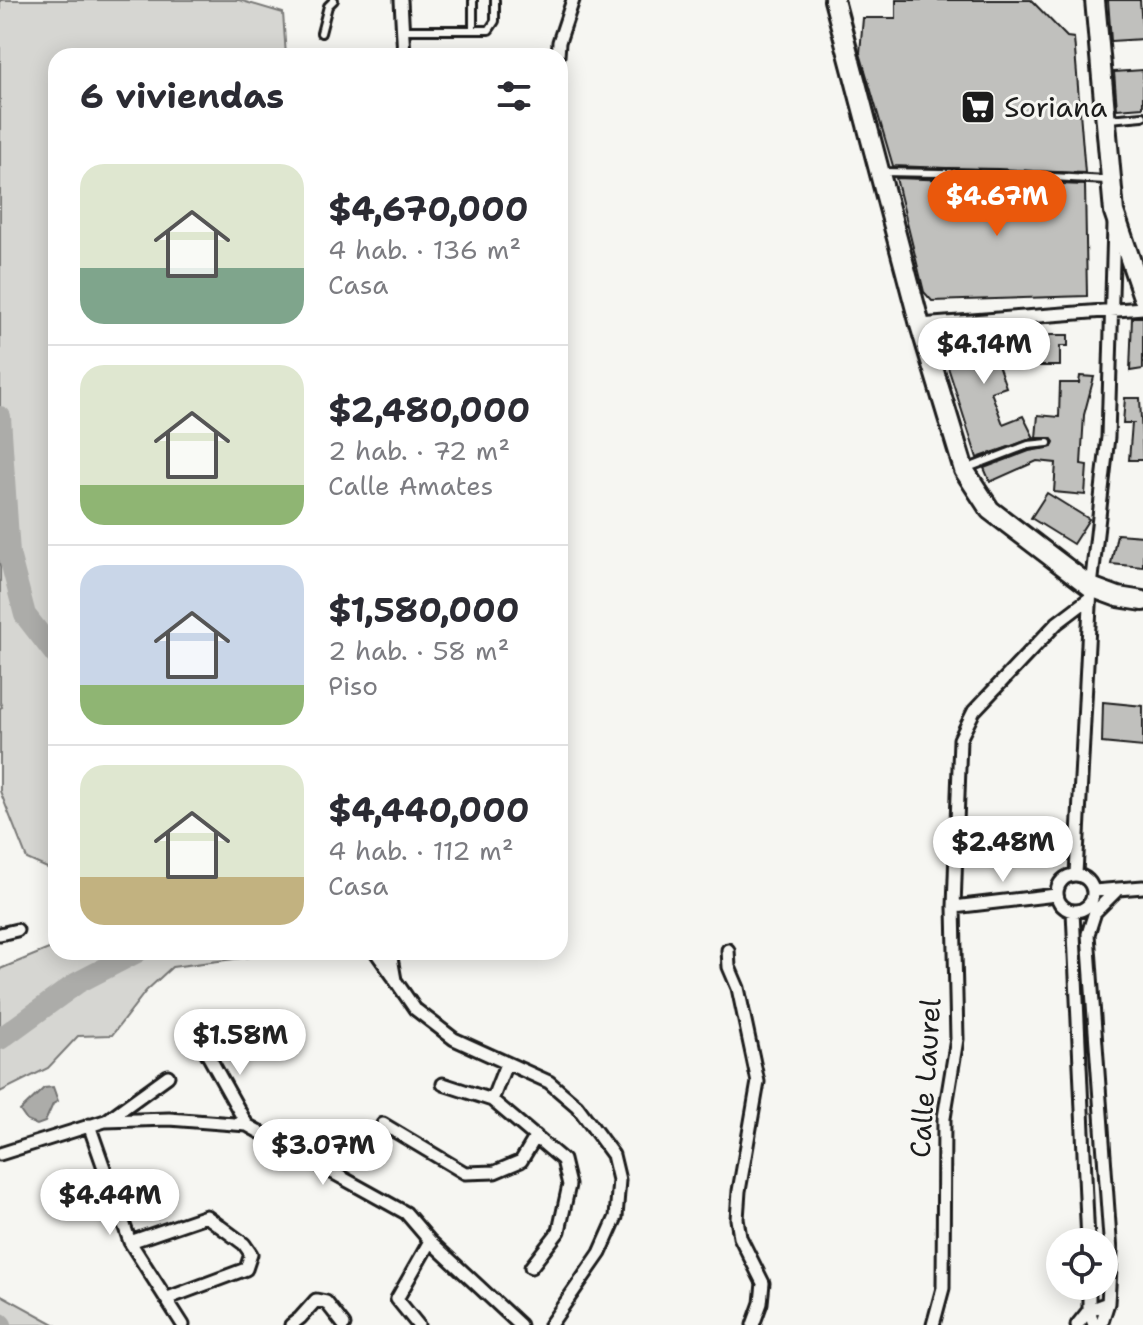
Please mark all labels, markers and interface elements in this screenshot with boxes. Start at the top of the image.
text: 6 viviendas [80,73,284,119]
icon: filters [492,74,536,118]
supermarket icon: Soriana [959,88,997,126]
place label: Soriana [1004,88,1107,126]
pin: $4.67M [932,170,1062,238]
text: $4.67M [946,178,1048,213]
text: $4,670,000 [328,186,529,232]
icon: home [144,196,240,292]
text: 4 hab. · 136 m² [328,232,521,267]
text: Casa [328,267,388,302]
pin: $4.14M [919,318,1049,386]
text: $4.14M [936,326,1032,361]
text: $2,480,000 [328,387,530,433]
icon: home [144,397,240,493]
text: 2 hab. · 72 m² [328,433,510,468]
text: Calle Amates [328,468,493,503]
text: $1,580,000 [328,587,520,633]
icon: home [144,597,240,693]
text: 2 hab. · 58 m² [328,633,509,668]
text: Piso [328,668,378,703]
text: $4,440,000 [328,787,530,833]
icon: home [144,797,240,893]
pin: $2.48M [938,816,1068,884]
text: $2.48M [951,824,1055,859]
text: 4 hab. · 112 m² [328,833,514,868]
text: Casa [328,868,388,903]
street label: Calle Laurel [900,996,950,1159]
pin: $1.58M [175,1009,305,1077]
text: $1.58M [192,1017,288,1052]
pin: $3.07M [258,1119,388,1187]
text: $3.07M [271,1127,375,1162]
pin: $4.44M [45,1169,175,1237]
text: $4.44M [58,1177,162,1212]
map controls [1046,1228,1118,1300]
button: locate [1046,1228,1118,1300]

